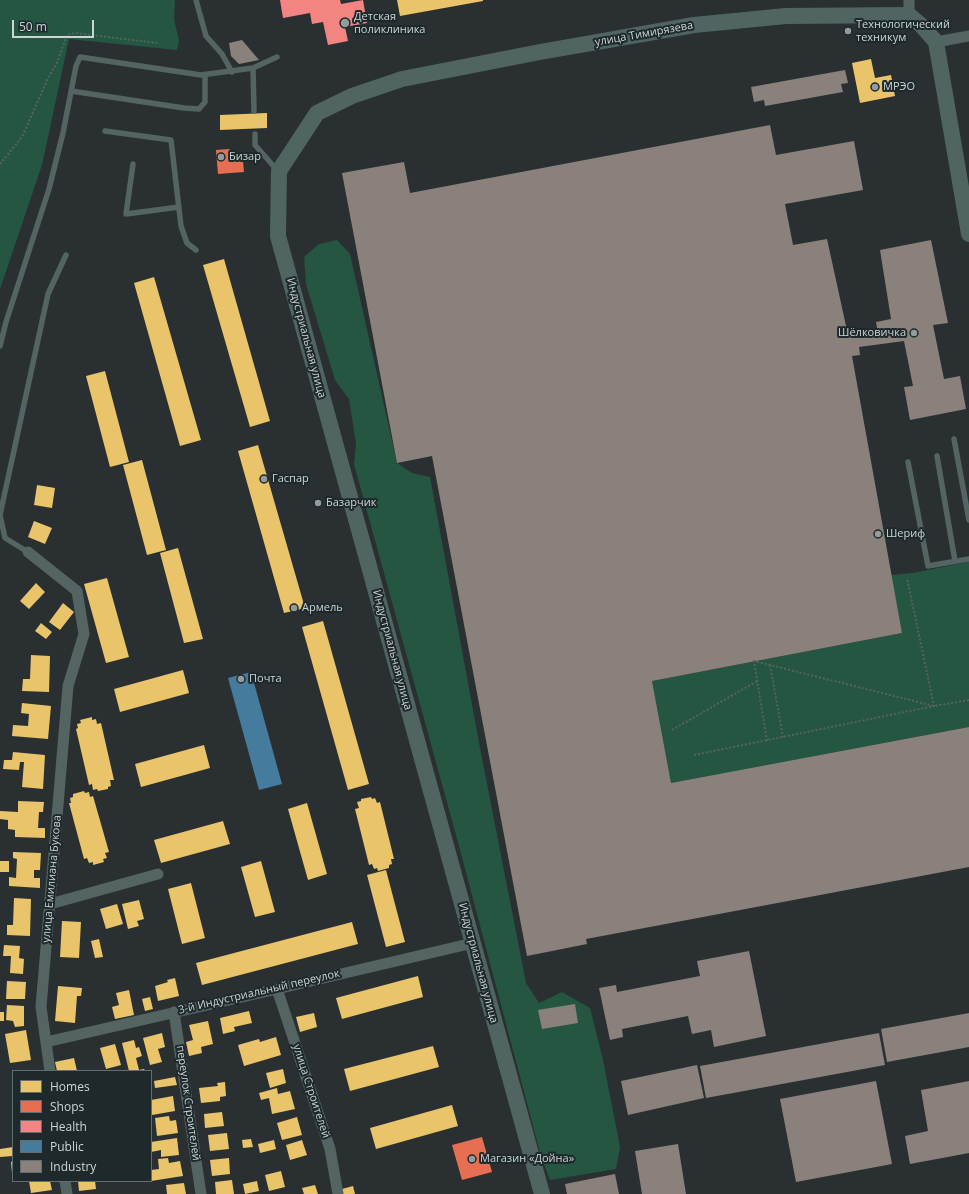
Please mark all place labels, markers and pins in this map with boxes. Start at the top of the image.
place label: Детская поликлиника [354,10,425,36]
marker: Детская поликлиника [339,17,351,29]
place label: Технологический техникум [856,18,950,44]
marker: Технологический техникум [843,26,853,36]
place label: МРЭО [883,80,915,94]
marker: МРЭО [870,82,880,92]
place label: Бизар [229,150,261,164]
marker: Бизар [216,152,226,162]
place label: Шёлковичка [838,326,906,340]
marker: Шёлковичка [909,328,919,338]
place label: Гаспар [272,472,309,486]
marker: Гаспар [259,474,269,484]
place label: Базарчик [326,496,376,510]
marker: Базарчик [313,498,323,508]
place label: Шериф [886,527,925,541]
marker: Шериф [873,529,883,539]
place label: Армель [302,601,343,615]
marker: Армель [289,603,299,613]
place label: Почта [249,672,282,686]
marker: Почта [236,674,246,684]
place label: Магазин «Дойна» [480,1152,574,1166]
marker: Магазин «Дойна» [467,1154,477,1164]

